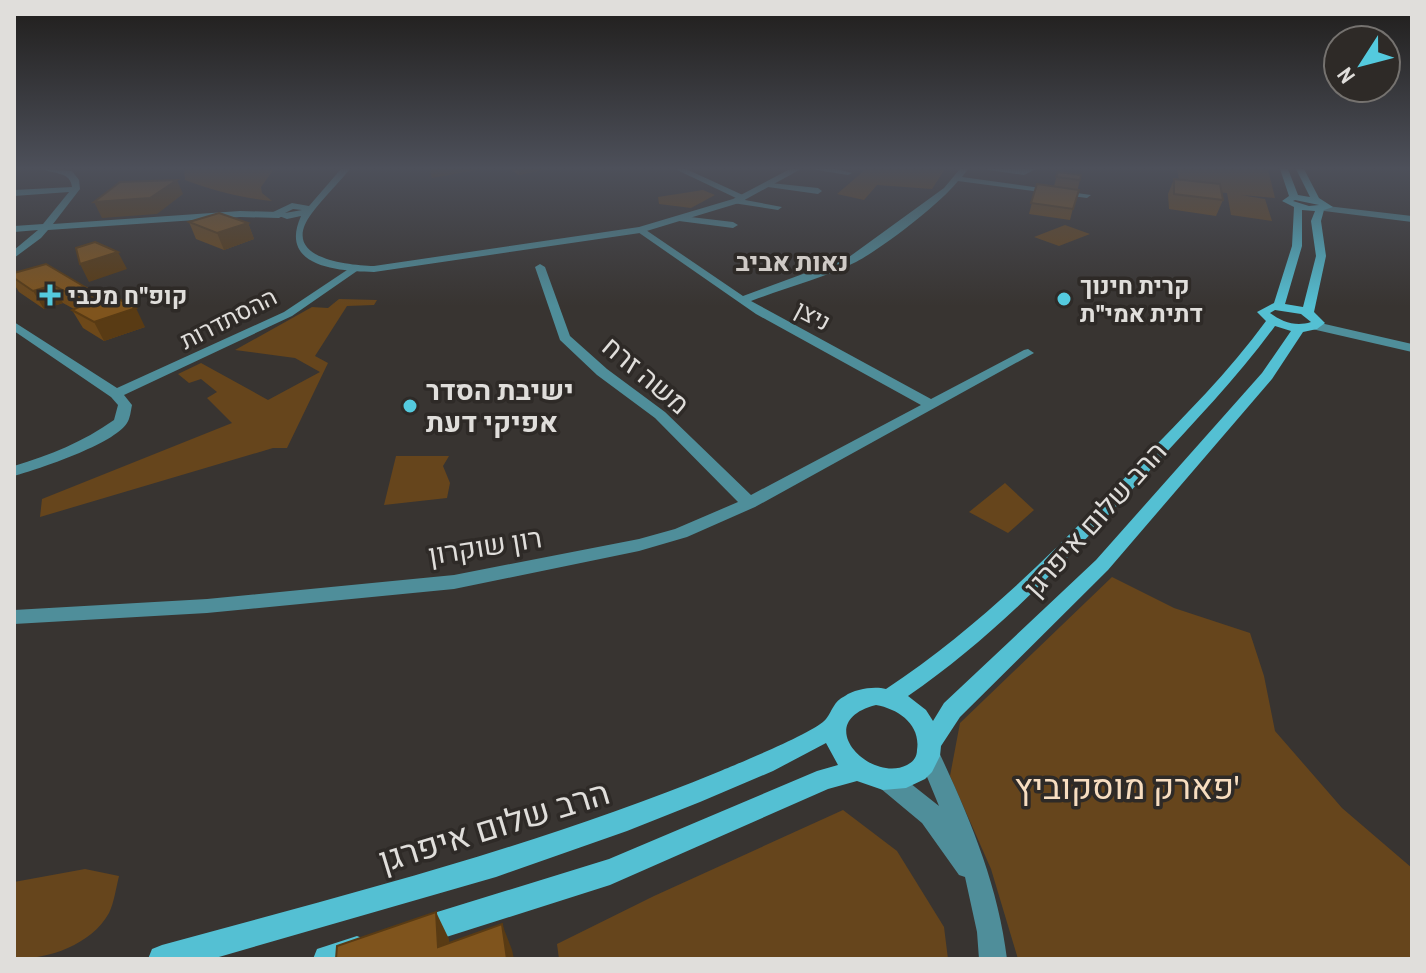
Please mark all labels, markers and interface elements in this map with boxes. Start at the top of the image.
north arrow [1322,24,1402,104]
text: N [1330,62,1362,90]
district label: נאות אביב [735,244,849,279]
place label: קרית חינוך דתית אמי"ת [1080,269,1203,329]
place label: קופ"ח מכבי [68,279,187,311]
street label: ההסתדרות [174,280,282,356]
marker: קופ"ח מכבי [39,284,61,306]
marker: קרית חינוך דתית אמי"ת [1055,290,1073,308]
street label: ניצן [790,292,836,338]
street label: משה זרח [594,327,698,423]
place label: ישיבת הסדר אפיקי דעת [426,371,574,441]
marker: ישיבת הסדר אפיקי דעת [401,397,419,415]
street label: הרב שלום איפרגן [1015,433,1175,605]
street label: רון שוקרון [426,518,544,574]
park label: פארק מוסקוביץ' [1015,764,1239,810]
street label: הרב שלום איפרגן [373,769,615,883]

